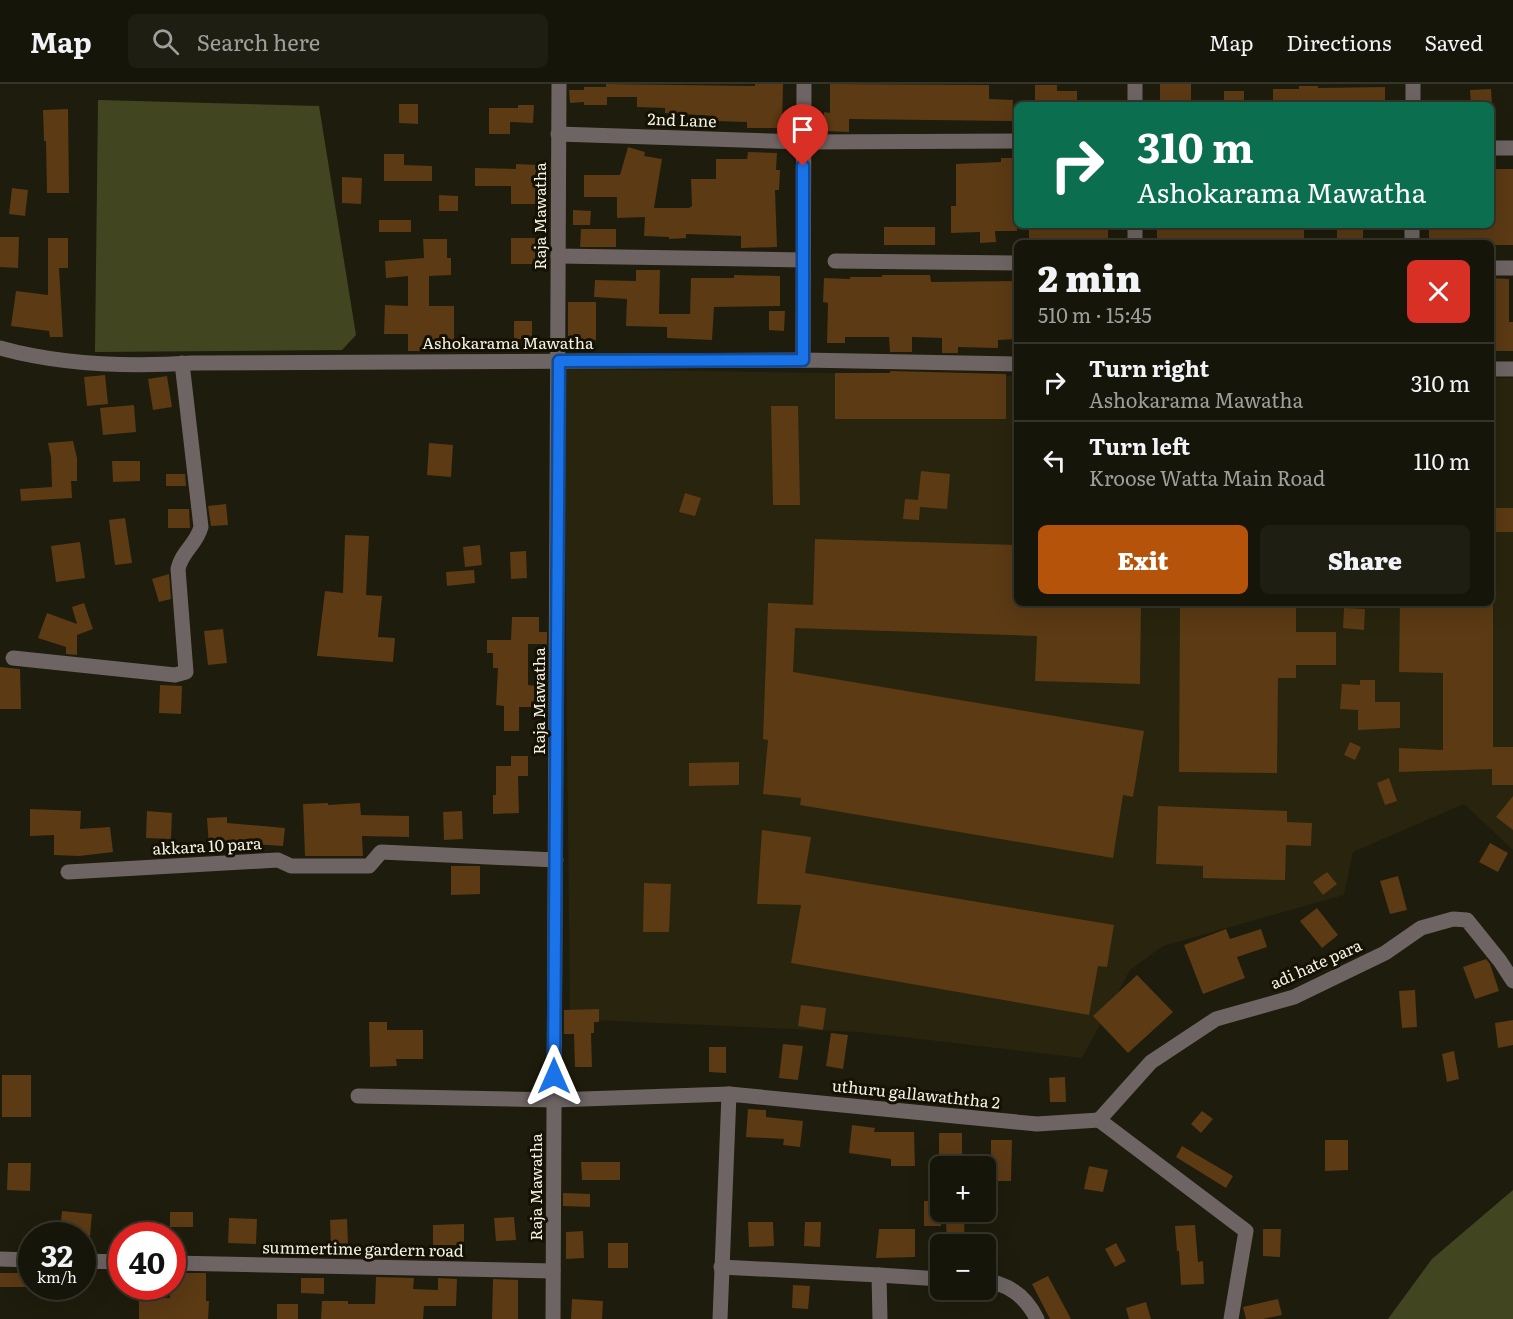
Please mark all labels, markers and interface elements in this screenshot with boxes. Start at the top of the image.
search box [128,14,548,68]
text: Map [30,20,92,62]
icon: search [149,25,182,58]
text: Search here [197,25,320,58]
text: Map [1209,26,1254,57]
text: Directions [1287,26,1392,57]
text: Saved [1425,26,1483,57]
pin [777,104,828,166]
street label: 2nd Lane [647,106,717,132]
icon: arrive [786,113,819,146]
text: 310 m [1137,114,1254,176]
icon: right [1038,126,1116,204]
street label: Raja Mawatha [527,162,551,270]
text: Ashokarama Mawatha [1137,171,1426,211]
text: 2 min [1038,250,1141,303]
button: close [1407,260,1470,323]
text: 510 m · 15:45 [1038,299,1152,329]
street label: Ashokarama Mawatha [422,330,594,354]
text: Turn right [1089,351,1209,384]
icon: right [1038,366,1071,399]
text: 310 m [1411,366,1470,399]
text: Ashokarama Mawatha [1089,384,1303,414]
text: Turn left [1089,429,1190,462]
icon: left [1038,444,1071,477]
text: 110 m [1414,444,1470,477]
text: Kroose Watta Main Road [1089,462,1325,492]
button: Exit [1038,525,1248,594]
button: Share [1260,525,1470,594]
street label: Raja Mawatha [526,647,550,755]
street label: akkara 10 para [152,830,263,860]
street label: adi hate para [1266,932,1366,994]
position arrow [522,1044,586,1108]
street label: uthuru gallawaththa 2 [831,1072,1001,1114]
street label: Raja Mawatha [523,1133,547,1241]
map controls [930,1156,996,1300]
button: + [930,1156,996,1222]
speed limit sign: 40 [108,1222,186,1300]
text: 32 [41,1232,73,1276]
street label: summertime gardern road [262,1234,464,1262]
button: − [930,1234,996,1300]
text: km/h [37,1265,77,1288]

